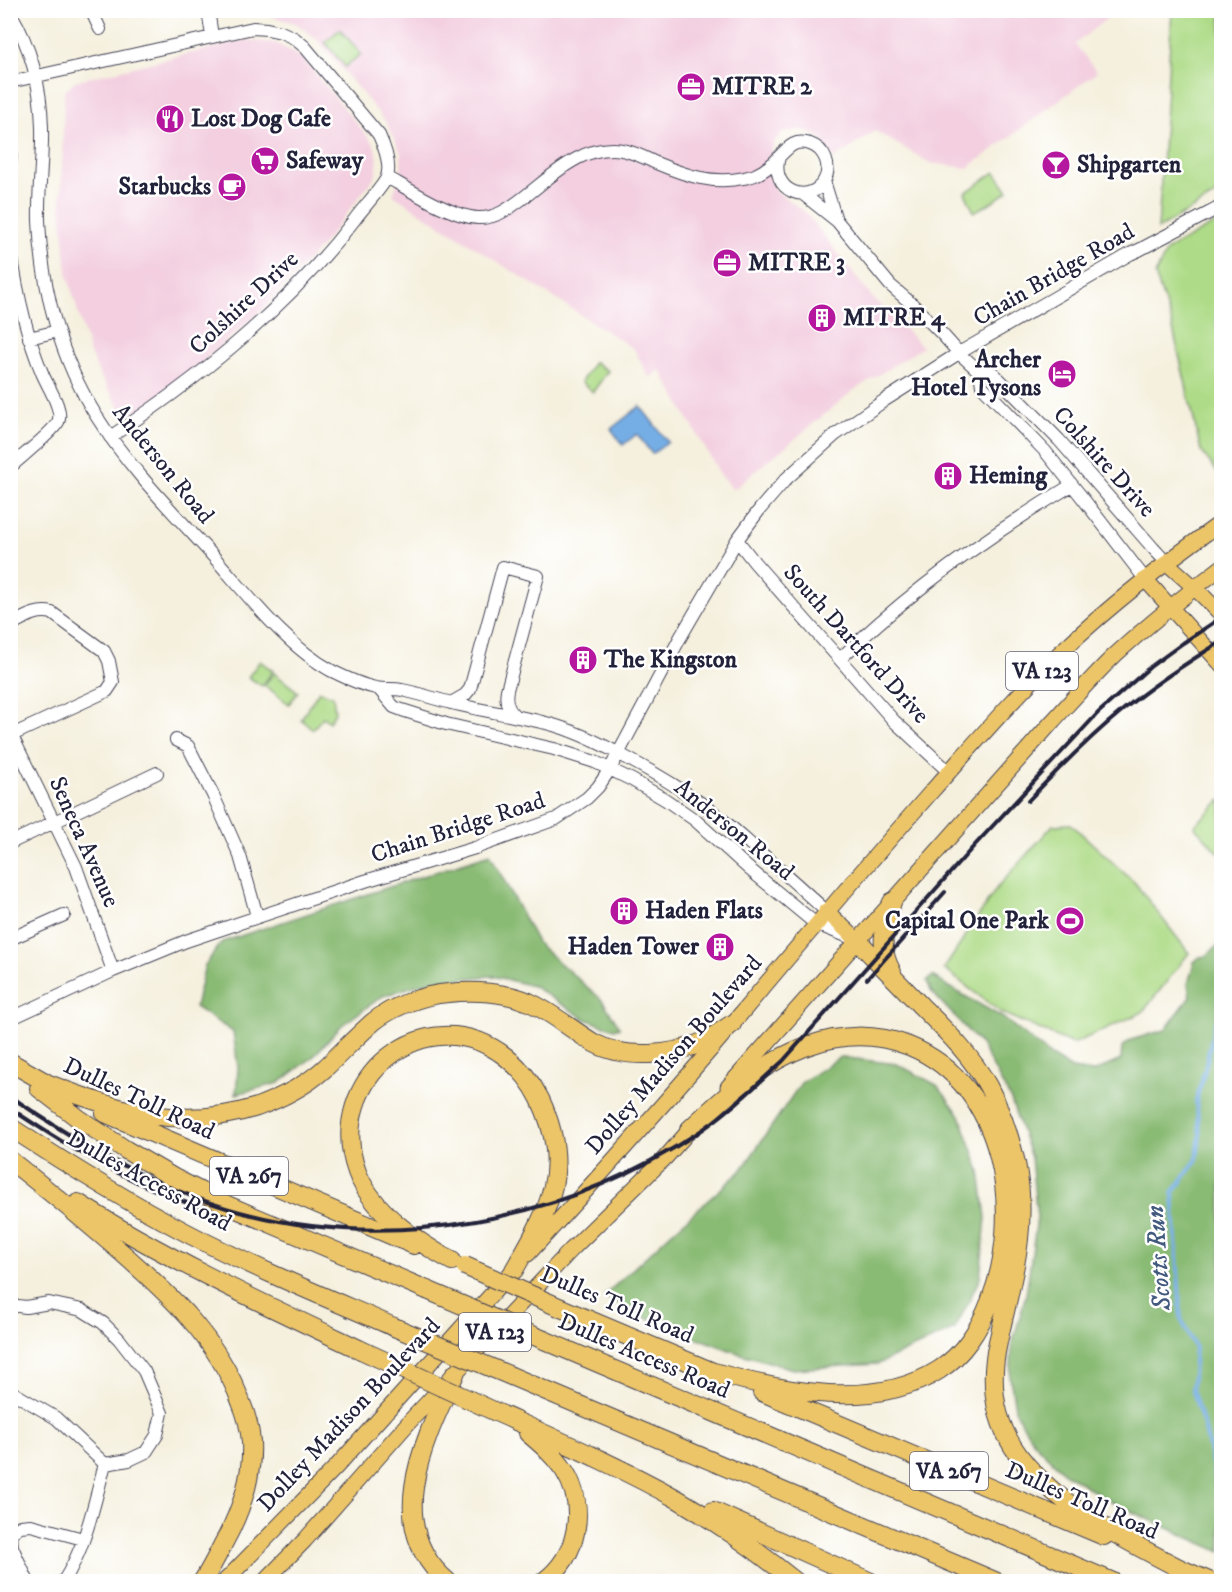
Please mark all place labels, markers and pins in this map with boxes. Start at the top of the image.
office icon: MITRE 2 [675,71,707,103]
place label: MITRE 2 [712,72,813,102]
restaurant icon: Lost Dog Cafe [154,103,186,135]
place label: Lost Dog Cafe [191,104,331,134]
supermarket icon: Safeway [249,145,281,177]
place label: Safeway [286,146,364,176]
bar icon: Shipgarten [1040,149,1072,181]
place label: Shipgarten [1077,150,1182,180]
cafe icon: Starbucks [216,171,248,203]
place label: Starbucks [119,172,211,202]
office icon: MITRE 3 [711,247,743,279]
place label: MITRE 3 [748,248,845,278]
building icon: MITRE 4 [806,302,838,334]
place label: MITRE 4 [843,303,946,333]
place label: Archer Hotel Tysons [911,345,1042,403]
hotel icon: Archer Hotel Tysons [1046,358,1078,390]
building icon: Heming [932,460,964,492]
place label: Heming [969,461,1048,491]
building icon: The Kingston [567,644,599,676]
place label: The Kingston [603,645,737,675]
building icon: Haden Flats [608,895,640,927]
place label: Haden Flats [645,896,763,926]
sports icon: Capital One Park [1054,905,1086,937]
place label: Capital One Park [885,906,1050,936]
building icon: Haden Tower [704,931,736,963]
place label: Haden Tower [568,932,700,962]

